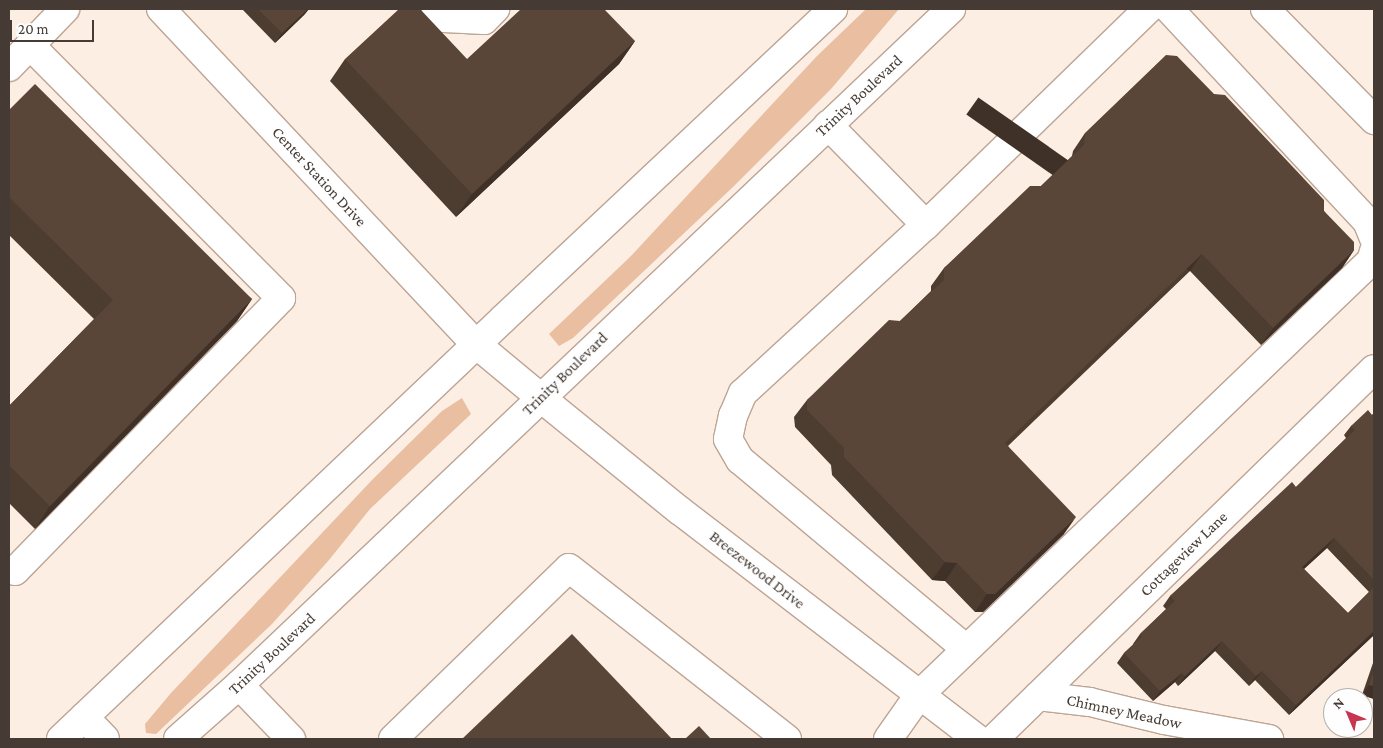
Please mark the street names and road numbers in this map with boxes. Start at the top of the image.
street label: Trinity Boulevard [812,51,906,141]
street label: Center Station Drive [268,123,370,231]
street label: Trinity Boulevard [518,328,612,420]
street label: Cottageview Lane [1136,507,1232,601]
street label: Breezewood Drive [706,527,808,613]
street label: Trinity Boulevard [225,609,319,699]
street label: Chimney Meadow [1065,690,1183,734]

